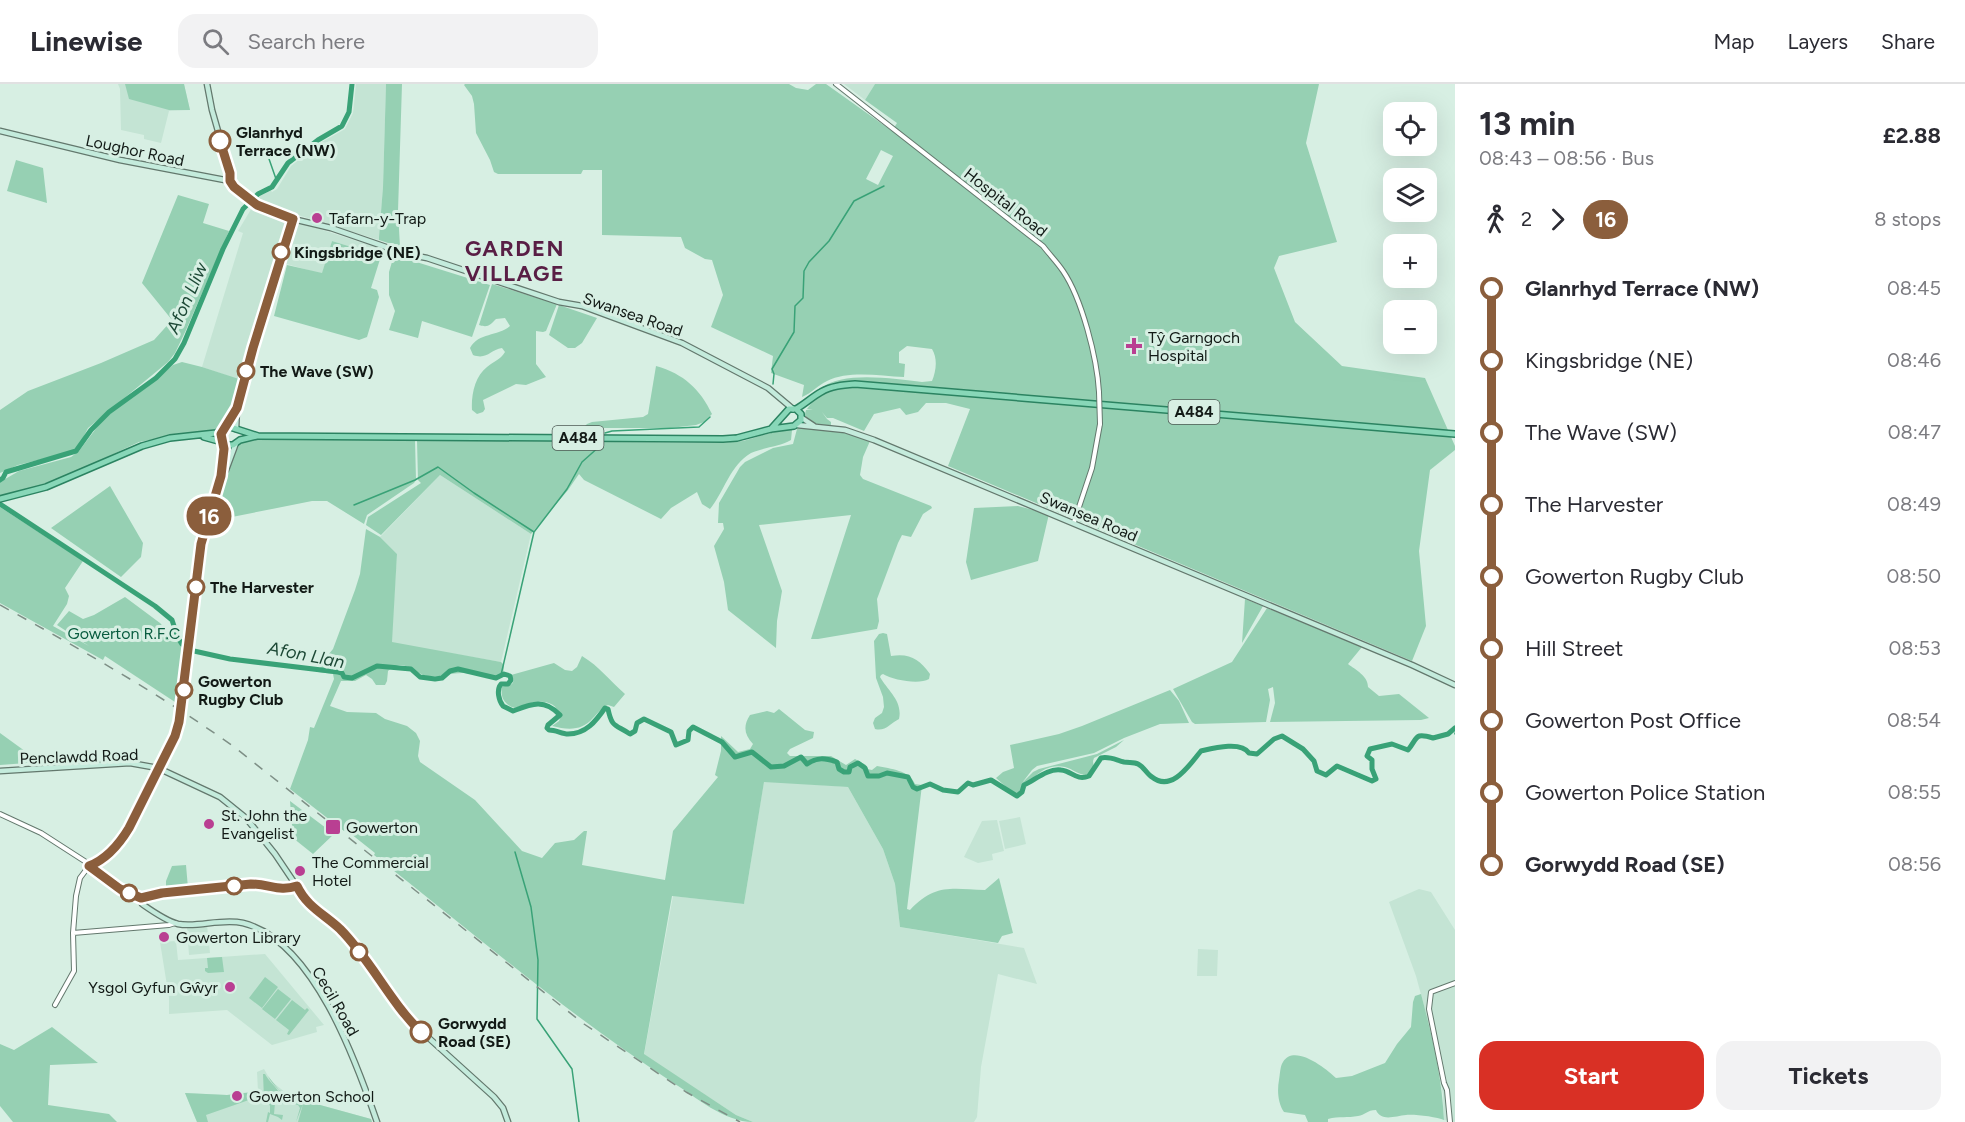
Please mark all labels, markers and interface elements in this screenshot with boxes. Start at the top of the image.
search box [178,14,598,68]
text: Linewise [30,24,142,58]
icon: search [199,25,232,58]
text: Search here [247,28,365,55]
text: Map [1714,29,1754,54]
text: Layers [1787,29,1848,54]
text: Share [1881,29,1935,54]
map controls [1383,102,1437,354]
button: locate [1383,102,1437,156]
text: 13 min [1479,104,1575,143]
text: £2.88 [1883,122,1941,149]
place label: Glanrhyd Terrace (NW) [236,123,336,160]
marker: Glanrhyd Terrace (NW) [209,130,231,152]
street label: Loughor Road [84,131,186,170]
text: 08:43 – 08:56 · Bus [1479,146,1654,170]
street label: Hospital Road [960,164,1051,241]
button: layers [1383,168,1437,222]
icon: walk [1479,203,1512,236]
icon: forward [1541,203,1574,236]
text: 2 [1521,207,1532,231]
text: 16 [1595,207,1616,232]
text: 8 stops [1874,207,1941,231]
place label: Tafarn-y-Trap [329,209,426,228]
marker: Tafarn-y-Trap [310,211,324,225]
button: + [1383,234,1437,288]
district label: GARDEN VILLAGE [465,235,565,287]
marker: Kingsbridge (NE) [272,243,290,261]
place label: Kingsbridge (NE) [294,243,421,262]
water label: Afon Lliw [161,258,213,338]
text: Glanrhyd Terrace (NW) [1525,275,1759,302]
text: 08:45 [1887,276,1941,300]
street label: Swansea Road [580,288,685,340]
button: − [1383,300,1437,354]
place label: Tŷ Garngoch Hospital [1148,328,1240,365]
marker: Tŷ Garngoch Hospital [1125,337,1143,355]
text: Kingsbridge (NE) [1525,347,1693,374]
text: 08:46 [1887,348,1941,372]
marker: The Wave (SW) [237,362,255,380]
place label: The Wave (SW) [260,362,374,381]
road number: A484 [1168,400,1220,424]
text: The Wave (SW) [1525,419,1677,446]
text: 08:47 [1888,420,1941,444]
road number: A484 [552,426,604,450]
street label: Swansea Road [1037,487,1141,546]
text: The Harvester [1525,491,1663,518]
text: 08:49 [1887,492,1941,516]
line badge: 16 [182,496,236,536]
text: 16 [198,504,220,529]
text: Gowerton Rugby Club [1525,563,1744,590]
text: 08:50 [1887,564,1941,588]
marker: The Harvester [187,578,205,596]
place label: The Harvester [210,578,314,597]
park label: Gowerton R.F.C [68,624,180,643]
text: Hill Street [1525,635,1623,662]
text: 08:53 [1888,636,1941,660]
water label: Afon Llan [265,637,346,673]
place label: Gowerton Rugby Club [198,672,284,709]
marker: Gowerton Rugby Club [175,681,193,699]
text: Gowerton Post Office [1525,707,1741,734]
text: 08:54 [1887,708,1941,732]
street label: Penclawdd Road [19,745,139,768]
text: Gowerton Police Station [1525,779,1765,806]
text: 08:55 [1888,780,1941,804]
place label: St. John the Evangelist [221,806,307,843]
marker: St. John the Evangelist [202,817,216,831]
marker: Gowerton [324,818,342,836]
place label: Gowerton [346,818,418,837]
text: Gorwydd Road (SE) [1525,851,1725,878]
text: 08:56 [1888,852,1941,876]
place label: The Commercial Hotel [312,853,429,890]
marker: The Commercial Hotel [293,864,307,878]
unlabelled marker [225,877,243,895]
unlabelled marker [120,884,138,902]
place label: Gowerton Library [176,928,301,947]
marker: Gowerton Library [157,930,171,944]
unlabelled marker [350,943,368,961]
street label: Cecil Road [308,963,363,1039]
place label: Ysgol Gyfun Gŵyr [88,978,219,997]
marker: Ysgol Gyfun Gŵyr [223,980,237,994]
place label: Gorwydd Road (SE) [438,1014,511,1051]
marker: Gorwydd Road (SE) [410,1021,432,1043]
button: Start [1479,1041,1704,1110]
button: Tickets [1716,1041,1941,1110]
place label: Gowerton School [249,1087,374,1106]
marker: Gowerton School [230,1089,244,1103]

